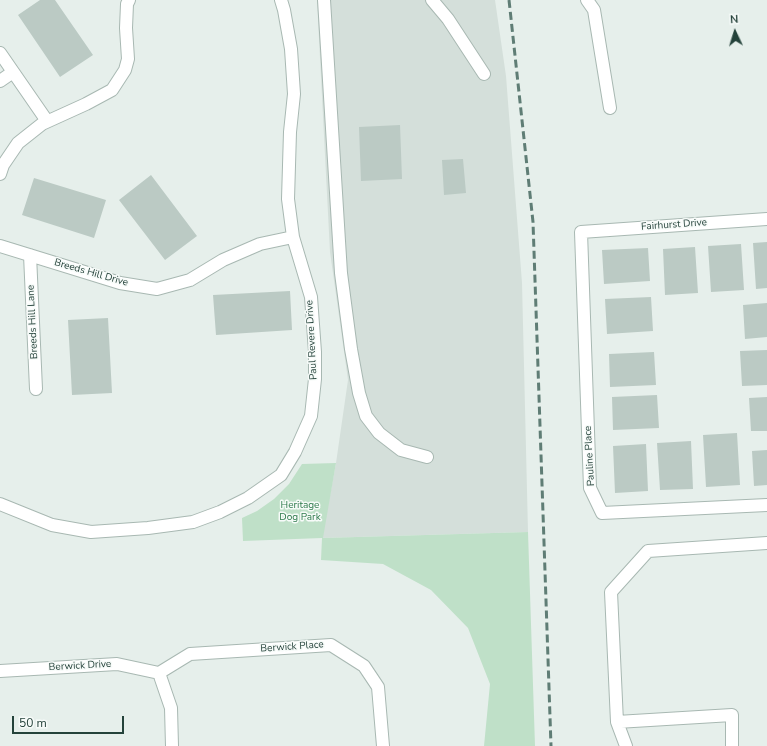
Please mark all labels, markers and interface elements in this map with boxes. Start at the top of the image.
north arrow [715,12,755,52]
text: N [729,12,739,27]
street label: Fairhurst Drive [641,217,707,233]
street label: Breeds Hill Drive [53,257,129,289]
street label: Breeds Hill Lane [25,285,41,359]
street label: Paul Revere Drive [304,300,320,380]
street label: Pauline Place [582,426,598,486]
park label: Heritage Dog Park [279,500,321,524]
street label: Berwick Place [260,639,324,655]
street label: Berwick Drive [48,658,112,674]
scale bar [14,708,126,734]
text: 50 m [19,715,47,731]

